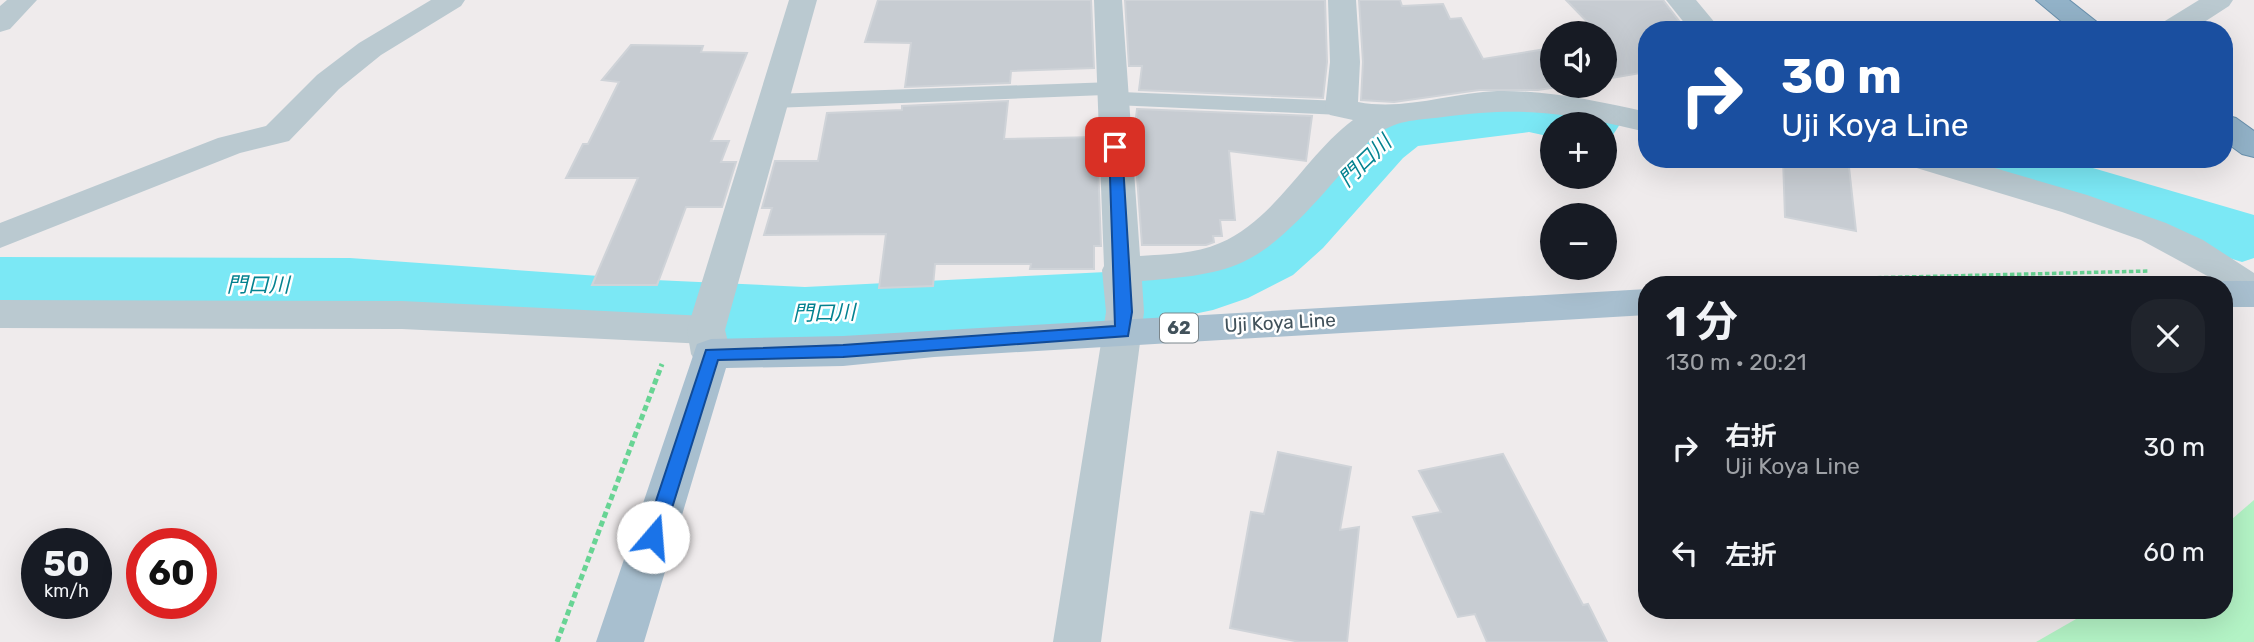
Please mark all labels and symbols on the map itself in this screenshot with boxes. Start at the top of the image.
pin [1085,117,1145,177]
water label: 門口川 [1333,128,1397,192]
water label: 門口川 [227,272,291,297]
water label: 門口川 [792,299,858,326]
street label: Uji Koya Line [1224,308,1336,337]
road number: 62 [1160,314,1198,342]
position arrow [616,500,690,574]
speed limit sign: 60 [126,528,217,619]

